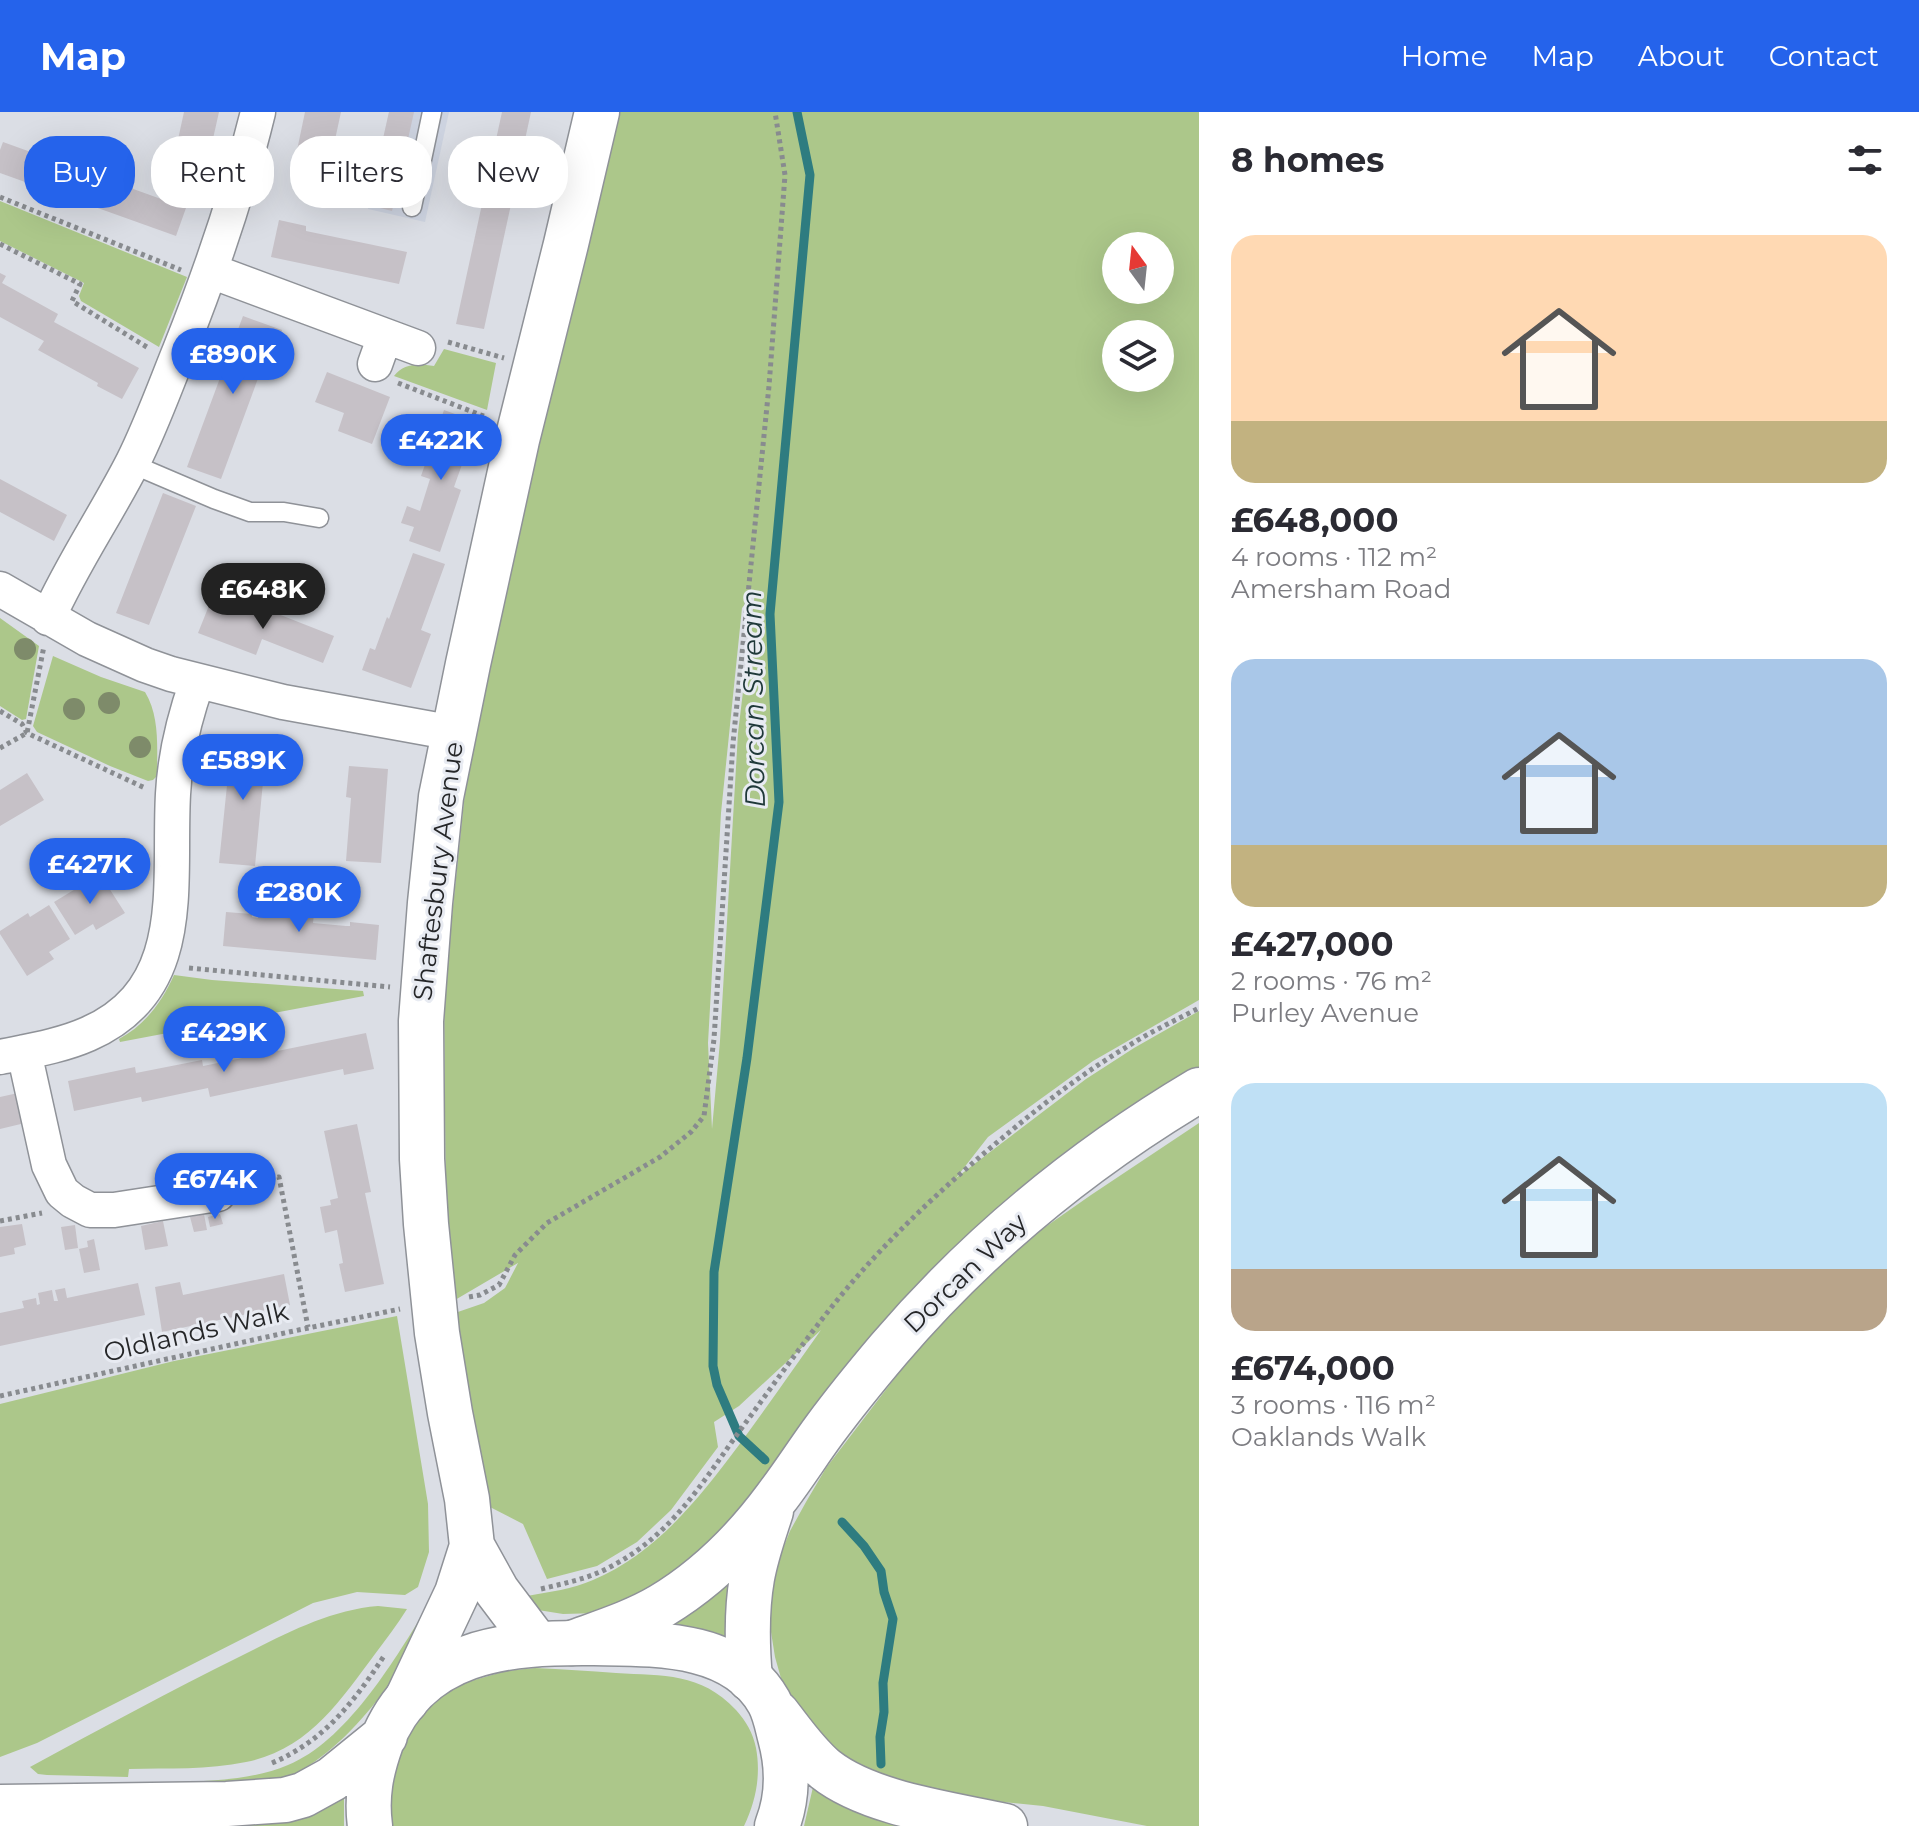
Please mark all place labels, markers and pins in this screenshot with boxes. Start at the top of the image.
pin: £890K [177,328,289,396]
pin: £422K [385,414,497,482]
pin: £648K [207,563,319,631]
pin: £589K [187,734,299,802]
pin: £427K [34,838,146,906]
pin: £280K [243,866,355,934]
pin: £429K [168,1006,280,1074]
pin: £674K [159,1153,271,1221]

